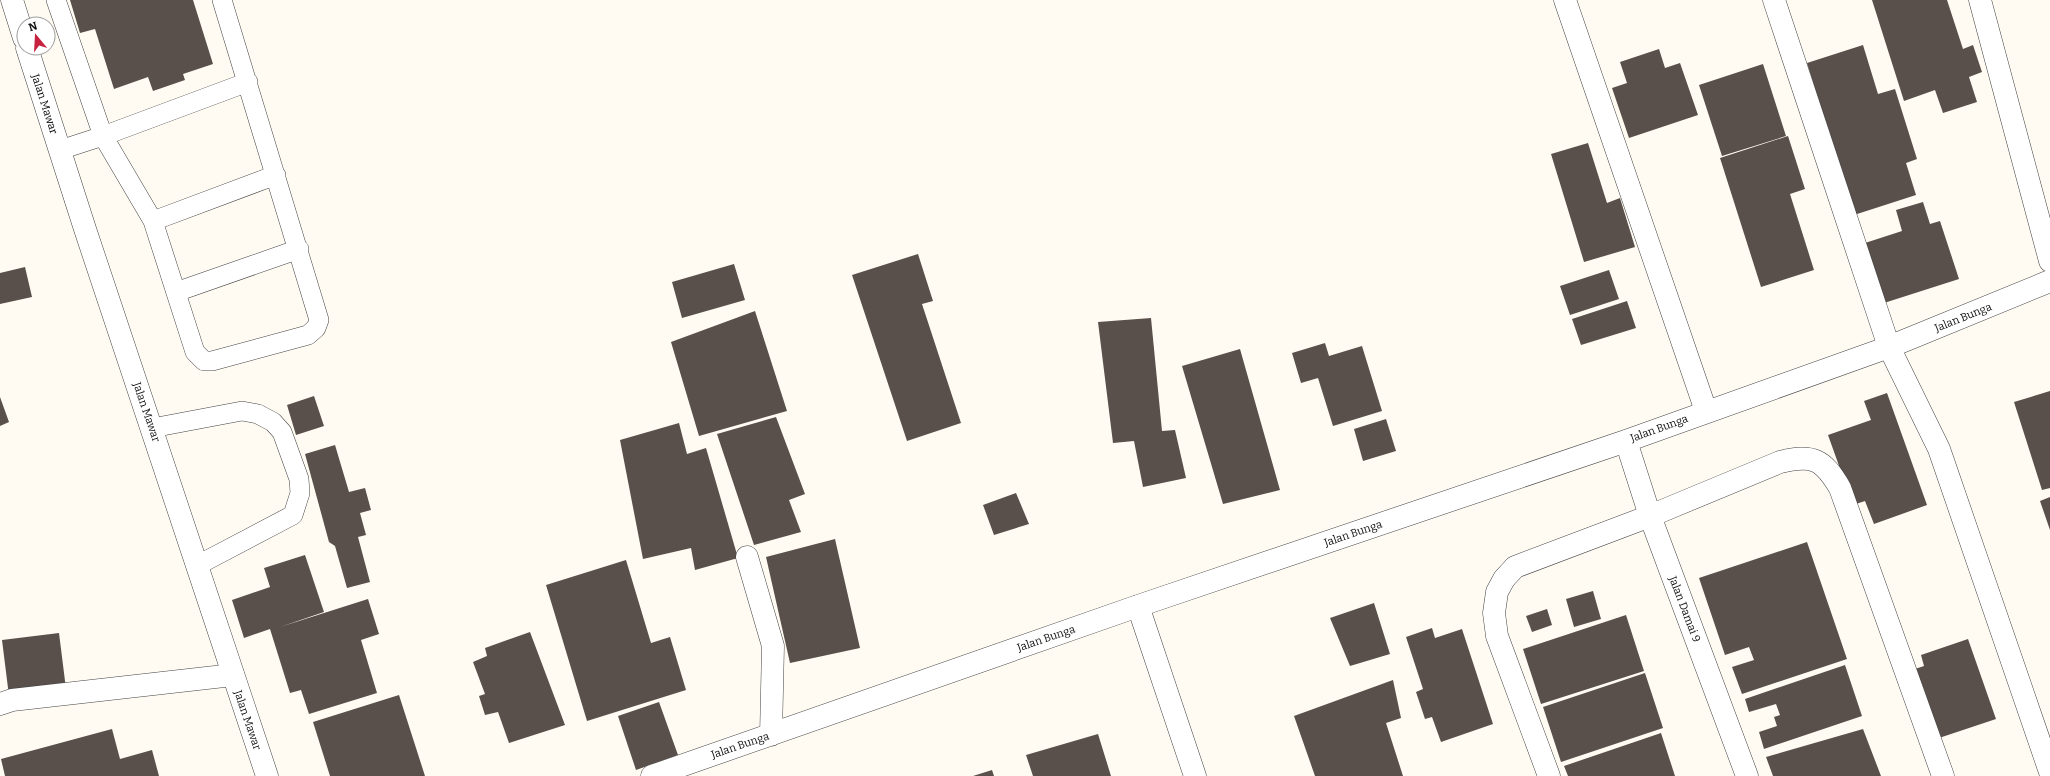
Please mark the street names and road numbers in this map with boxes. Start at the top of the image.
street label: Jalan Mawar [28,71,60,136]
street label: Jalan Bunga [1932,300,1994,335]
street label: Jalan Mawar [130,380,163,444]
street label: Jalan Bunga [1628,412,1690,445]
street label: Jalan Bunga [1322,518,1384,550]
street label: Jalan Damai 9 [1666,573,1703,644]
street label: Jalan Bunga [1015,623,1077,655]
street label: Jalan Mawar [231,688,264,752]
street label: Jalan Bunga [709,730,771,762]

